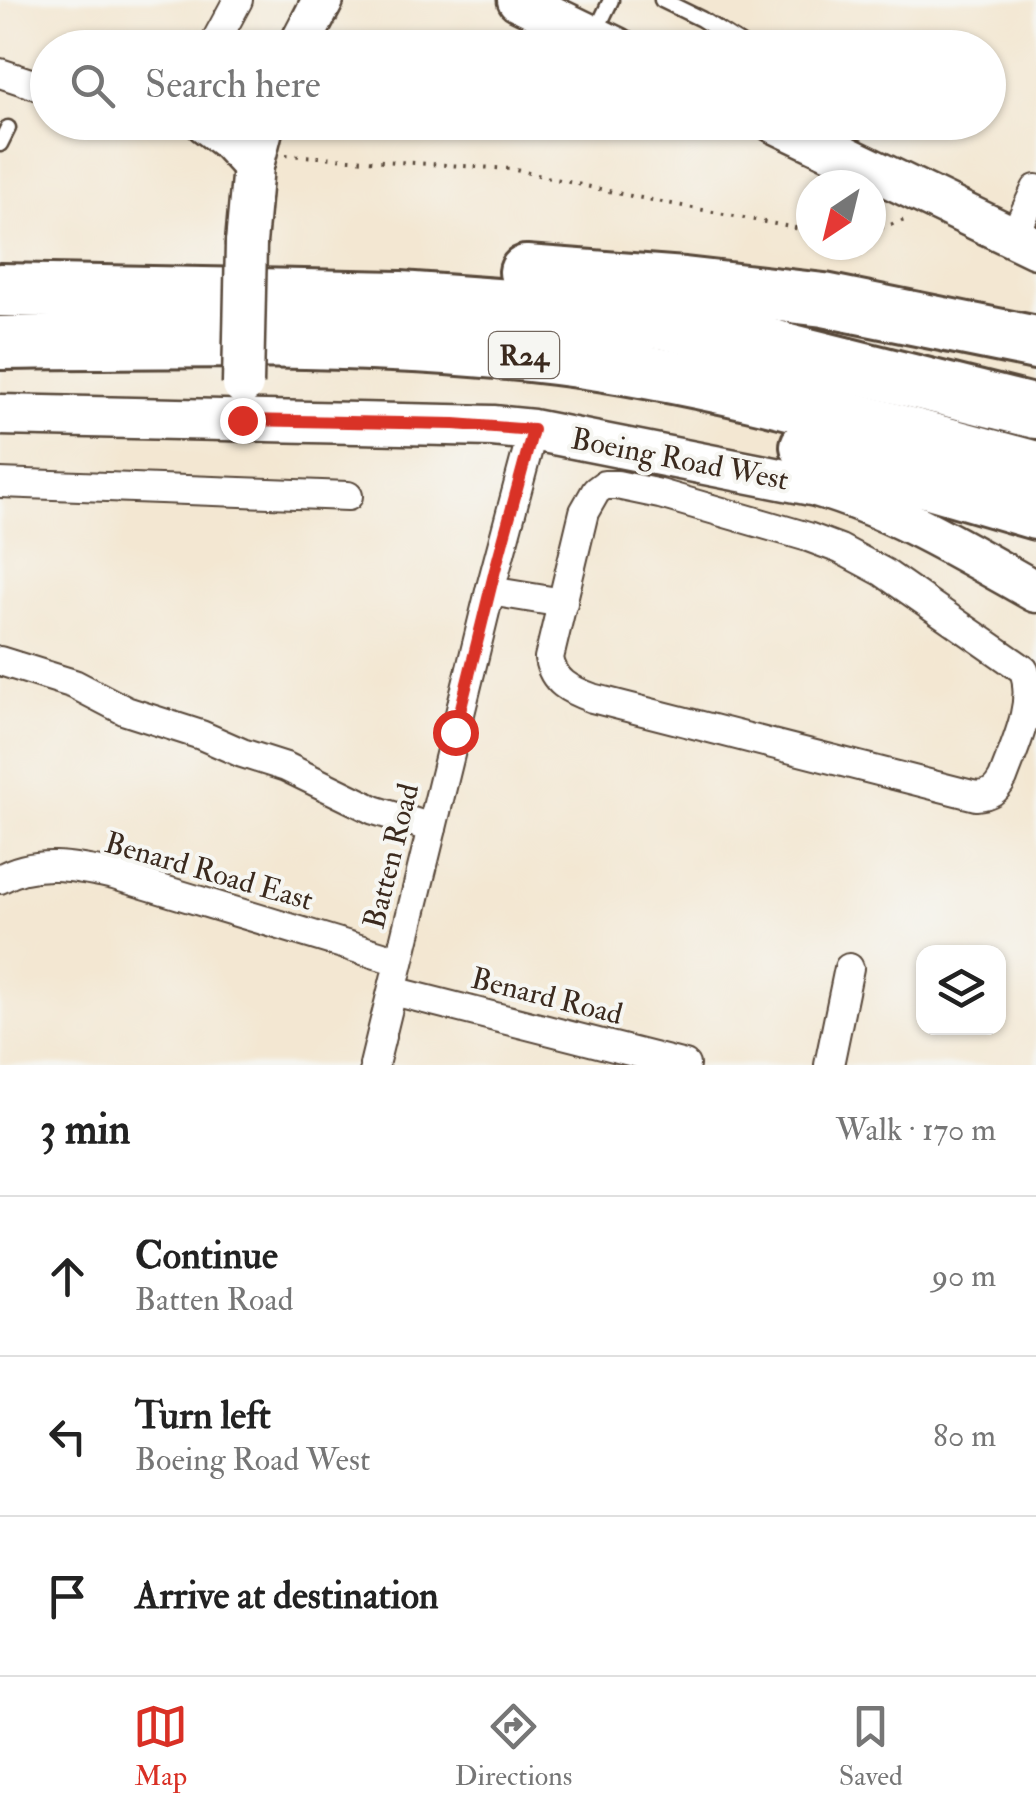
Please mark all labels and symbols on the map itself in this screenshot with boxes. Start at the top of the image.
north arrow [796,170,886,260]
road number: R24 [489,332,559,378]
route end [220,398,266,444]
street label: Boeing Road West [568,420,792,499]
route start [433,710,479,756]
street label: Batten Road [356,779,427,933]
street label: Benard Road East [100,824,318,919]
street label: Benard Road [467,960,627,1033]

